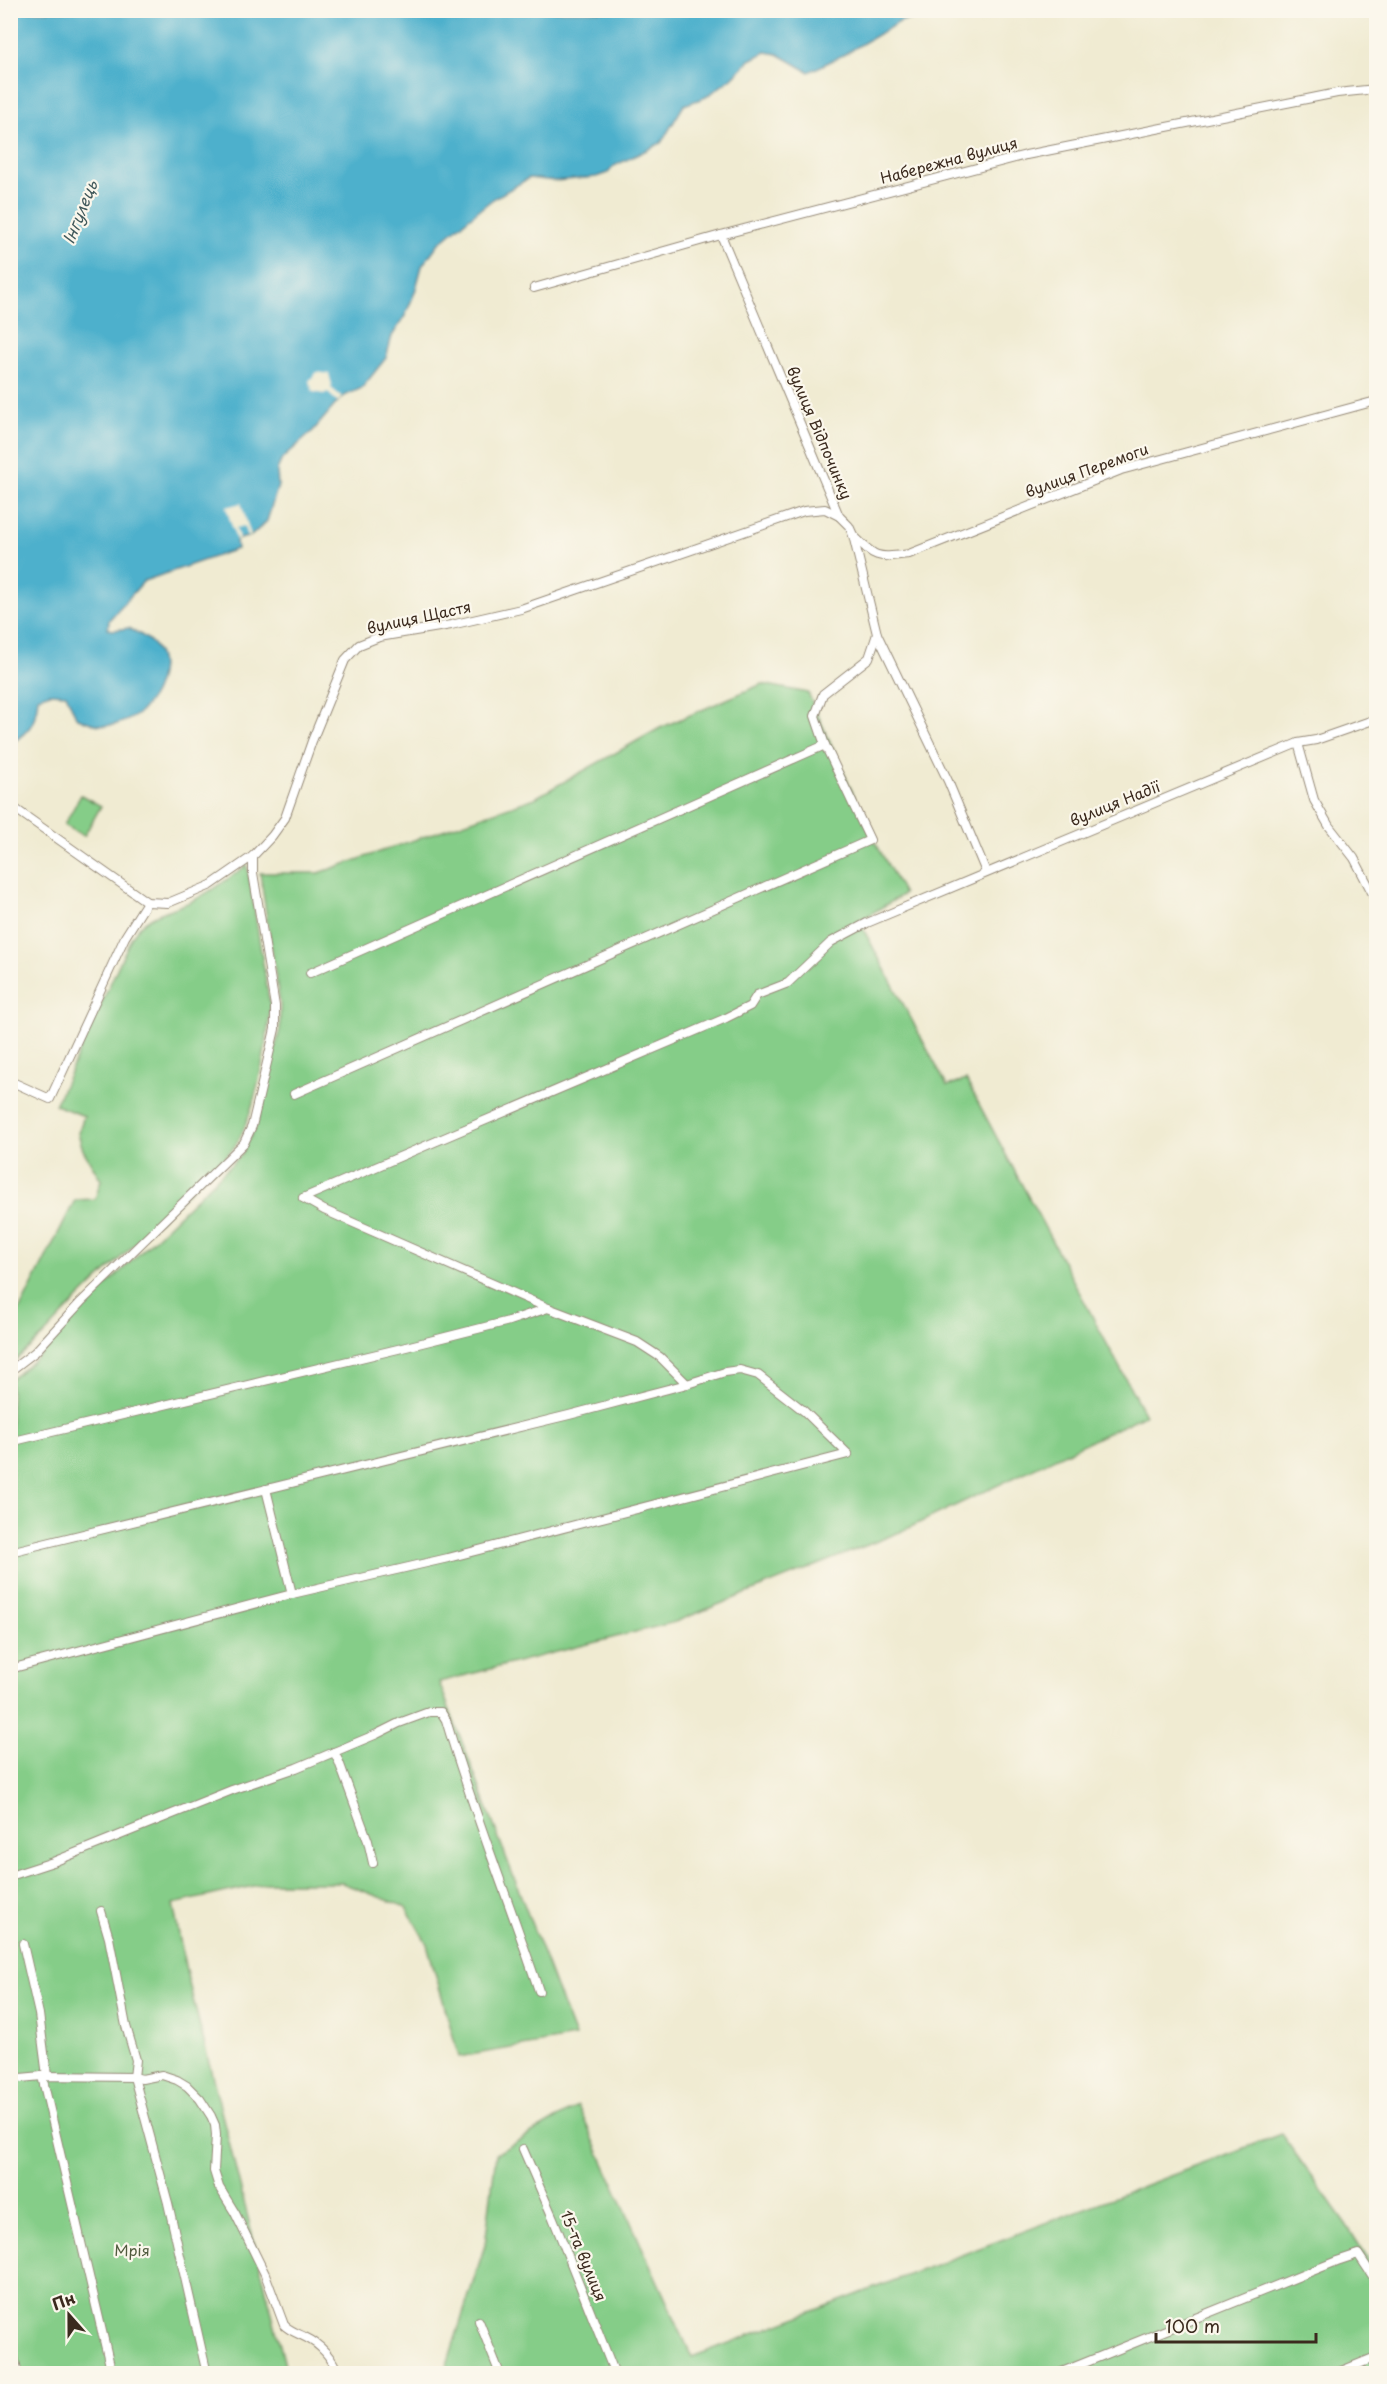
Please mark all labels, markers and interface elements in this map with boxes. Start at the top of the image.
street label: Набережна вулиця [877,130,1020,189]
water label: Інгулець [56,176,103,247]
street label: вулиця Відпочинку [782,362,859,503]
street label: вулиця Перемоги [1022,437,1151,503]
street label: вулиця Щастя [364,594,473,639]
street label: вулиця Надії [1066,774,1164,831]
street label: 15-та вулиця [556,2206,613,2304]
park label: Мрія [114,2238,150,2261]
north arrow [39,2285,99,2345]
text: Пн [48,2285,78,2315]
scale bar [1156,2306,1316,2344]
text: 100 m [1165,2312,1220,2339]

